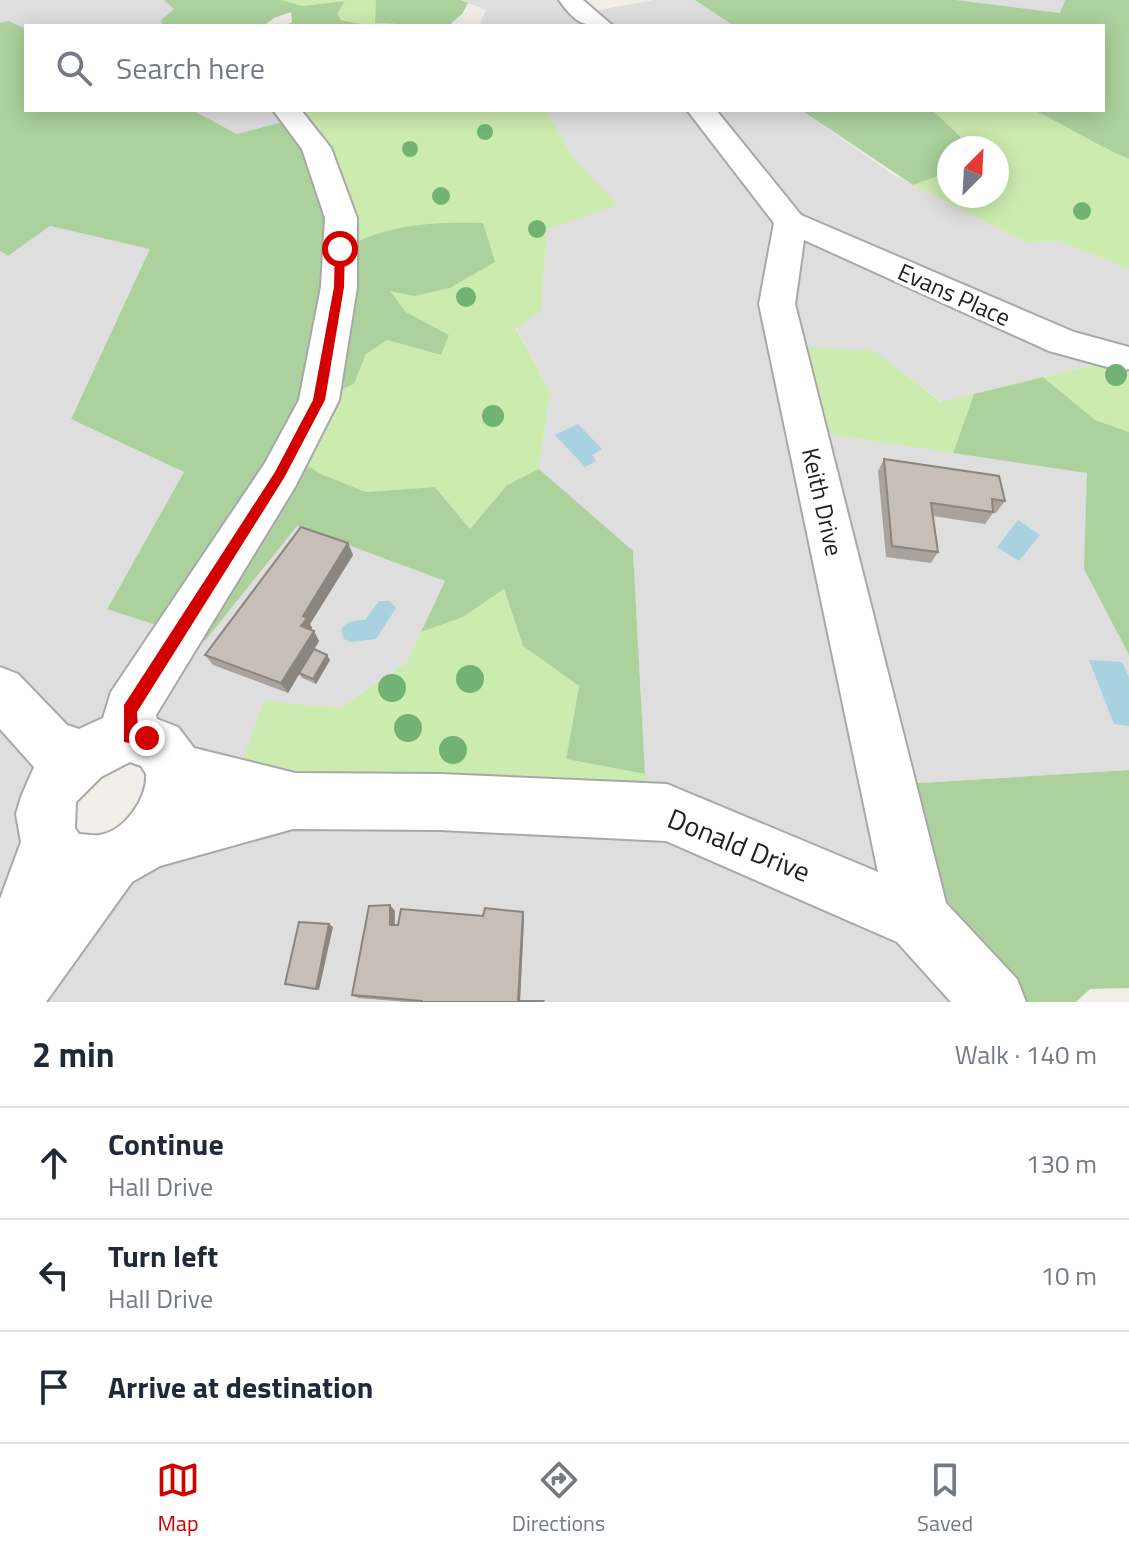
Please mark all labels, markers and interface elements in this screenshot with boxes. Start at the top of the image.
search box [24,24,1105,112]
text: Search here [116,45,265,91]
icon: search [52,46,96,90]
north arrow [937,136,1009,208]
route start [322,231,358,267]
street label: Evans Place [892,253,1017,335]
street label: Keith Drive [793,444,853,559]
route end [129,720,165,756]
street label: Donald Drive [661,796,817,893]
text: 2 min [32,1028,115,1080]
text: Walk · 140 m [955,1035,1097,1074]
text: Continue [108,1121,224,1167]
icon: ahead [32,1141,76,1185]
text: 130 m [1026,1144,1097,1183]
text: Hall Drive [108,1167,213,1206]
text: Turn left [108,1233,218,1279]
icon: left [32,1253,76,1297]
text: 10 m [1040,1256,1097,1295]
text: Hall Drive [108,1279,213,1318]
text: Arrive at destination [108,1364,373,1410]
icon: arrive [32,1365,76,1409]
tab: Map [156,1458,200,1540]
tab: Directions [512,1458,605,1540]
tab: Saved [917,1458,973,1540]

